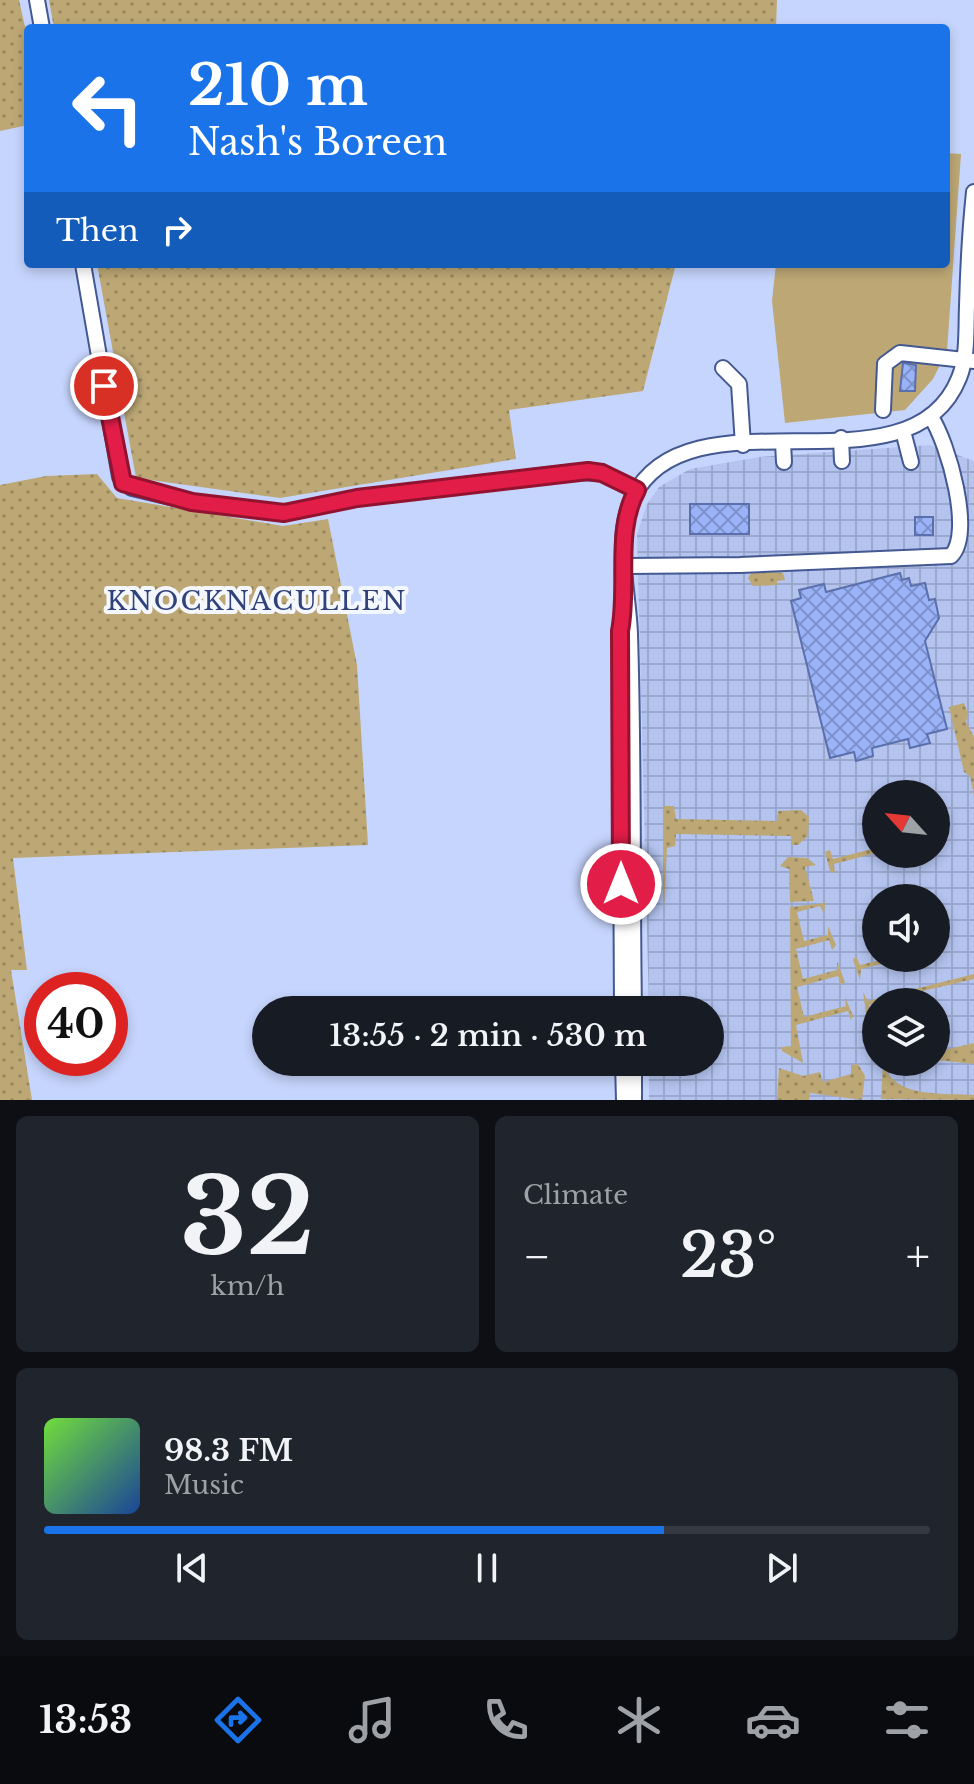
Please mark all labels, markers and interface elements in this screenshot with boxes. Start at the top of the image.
text: 210 m [188,51,368,120]
icon: left [56,56,160,160]
text: Nash's Boreen [188,120,447,165]
icon: right [155,208,199,252]
text: Then [56,212,139,249]
pin [70,352,138,420]
icon: arrive [82,364,126,408]
district label: KNOCKNACULLEN [106,585,408,617]
north arrow [862,780,950,868]
map controls [862,780,950,1076]
position arrow [579,842,663,926]
button: sound [862,884,950,972]
speed limit sign: 40 [24,972,128,1076]
button: layers [862,988,950,1076]
text: 13:55 · 2 min · 530 m [329,1017,647,1054]
text: 32 [181,1153,314,1282]
text: Climate [523,1179,628,1211]
text: 23° [680,1219,777,1293]
text: − [523,1229,551,1284]
text: + [906,1229,930,1284]
text: km/h [211,1270,284,1302]
text: 98.3 FM [164,1432,293,1469]
text: Music [164,1469,244,1501]
icon: previous [170,1546,214,1590]
icon: pause [465,1546,509,1590]
icon: next [760,1546,804,1590]
icon: directions [210,1692,266,1748]
icon: music [344,1692,400,1748]
icon: phone [478,1692,534,1748]
icon: climate [611,1692,667,1748]
icon: car [745,1692,801,1748]
icon: filters [879,1692,935,1748]
text: 13:53 [39,1698,132,1743]

